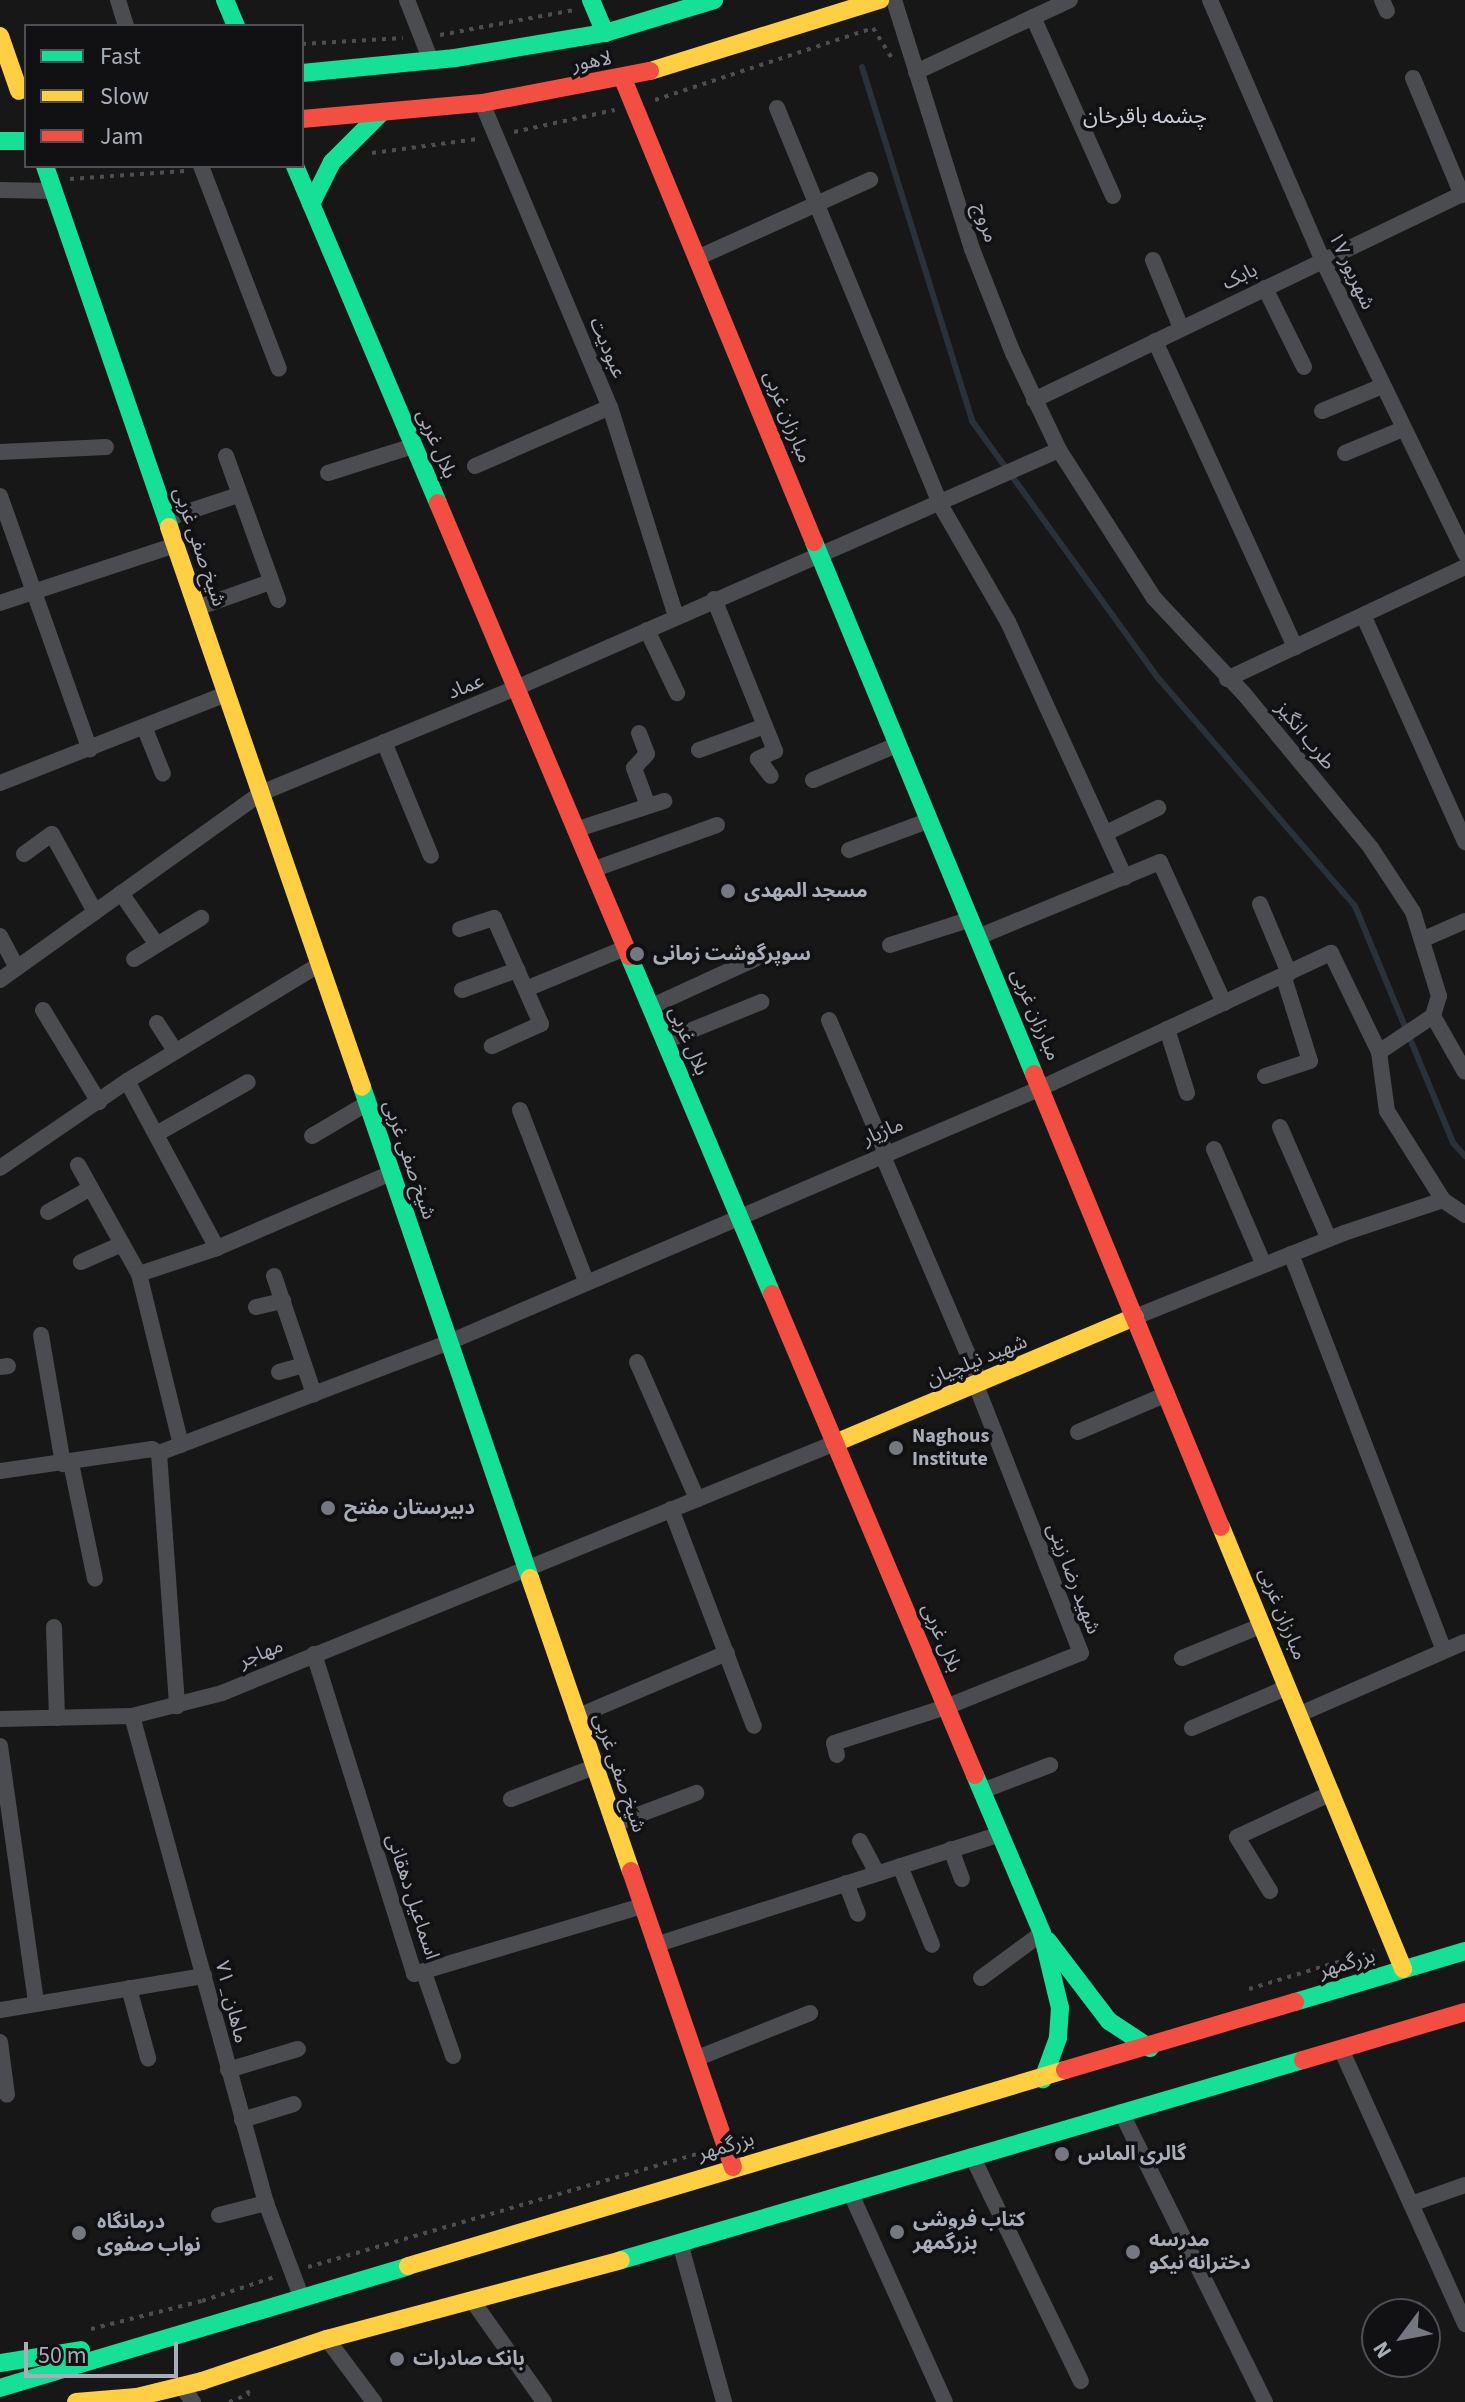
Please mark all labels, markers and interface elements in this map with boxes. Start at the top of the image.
legend [24,24,304,168]
text: Fast [100,39,141,74]
street label: لاهور [570,47,614,77]
text: Slow [100,79,149,114]
district label: چشمه باقرخان [1083,104,1207,130]
text: Jam [100,119,144,154]
street label: مروج [967,200,1003,246]
street label: ۱۷ شهریور [1323,228,1379,314]
street label: بابک [1219,258,1261,296]
street label: عبودیت [584,314,630,382]
street label: مبارزان غربی [758,367,816,467]
street label: بلال غربی [411,406,461,482]
street label: شیخ صفی غربی [167,484,231,610]
street label: عماد [444,669,488,705]
street label: طرب انگیز [1270,697,1340,775]
place label: مسجد المهدی [744,879,868,903]
marker: مسجد المهدی [719,882,737,900]
place label: سوپرگوشت زمانی [653,942,811,966]
marker: سوپرگوشت زمانی [628,945,646,963]
street label: مبارزان غربی [1005,966,1065,1064]
street label: بلال غربی [663,1003,713,1079]
street label: شیخ صفی غربی [377,1097,441,1223]
street label: مازیار [859,1113,907,1151]
street label: شهید نیلچیان [923,1330,1031,1392]
place label: Naghous Institute [912,1424,989,1471]
marker: Naghous Institute [887,1439,905,1457]
place label: دبیرستان مفتح [344,1496,475,1520]
marker: دبیرستان مفتح [319,1499,337,1517]
street label: شهید رضا زینی [1041,1520,1105,1638]
street label: مبارزان غربی [1253,1564,1311,1664]
street label: بلال غربی [916,1600,966,1676]
street label: مهاجر [235,1634,287,1674]
street label: شیخ صفی غربی [587,1710,651,1836]
street label: اسماعیل دهقانی [380,1831,444,1963]
street label: بزرگمهر [1316,1944,1378,1984]
street label: ۷۱ _ماهان [209,1958,253,2046]
street label: بزرگمهر [695,2128,757,2166]
place label: گالری الماس [1078,2142,1186,2166]
marker: گالری الماس [1053,2145,1071,2163]
place label: کتاب فروشی بزرگمهر [913,2208,1025,2255]
place label: درمانگاه نواب صفوی [97,2210,201,2257]
marker: درمانگاه نواب صفوی [68,2222,90,2244]
marker: کتاب فروشی بزرگمهر [888,2223,906,2241]
place label: مدرسه دخترانه نیکو [1149,2228,1251,2275]
marker: مدرسه دخترانه نیکو [1124,2243,1142,2261]
north arrow [1361,2298,1441,2378]
scale bar [28,2326,182,2376]
text: N [1365,2335,1400,2364]
text: 50 m [38,2338,87,2373]
place label: بانک صادرات [413,2347,525,2371]
marker: بانک صادرات [388,2350,406,2368]

